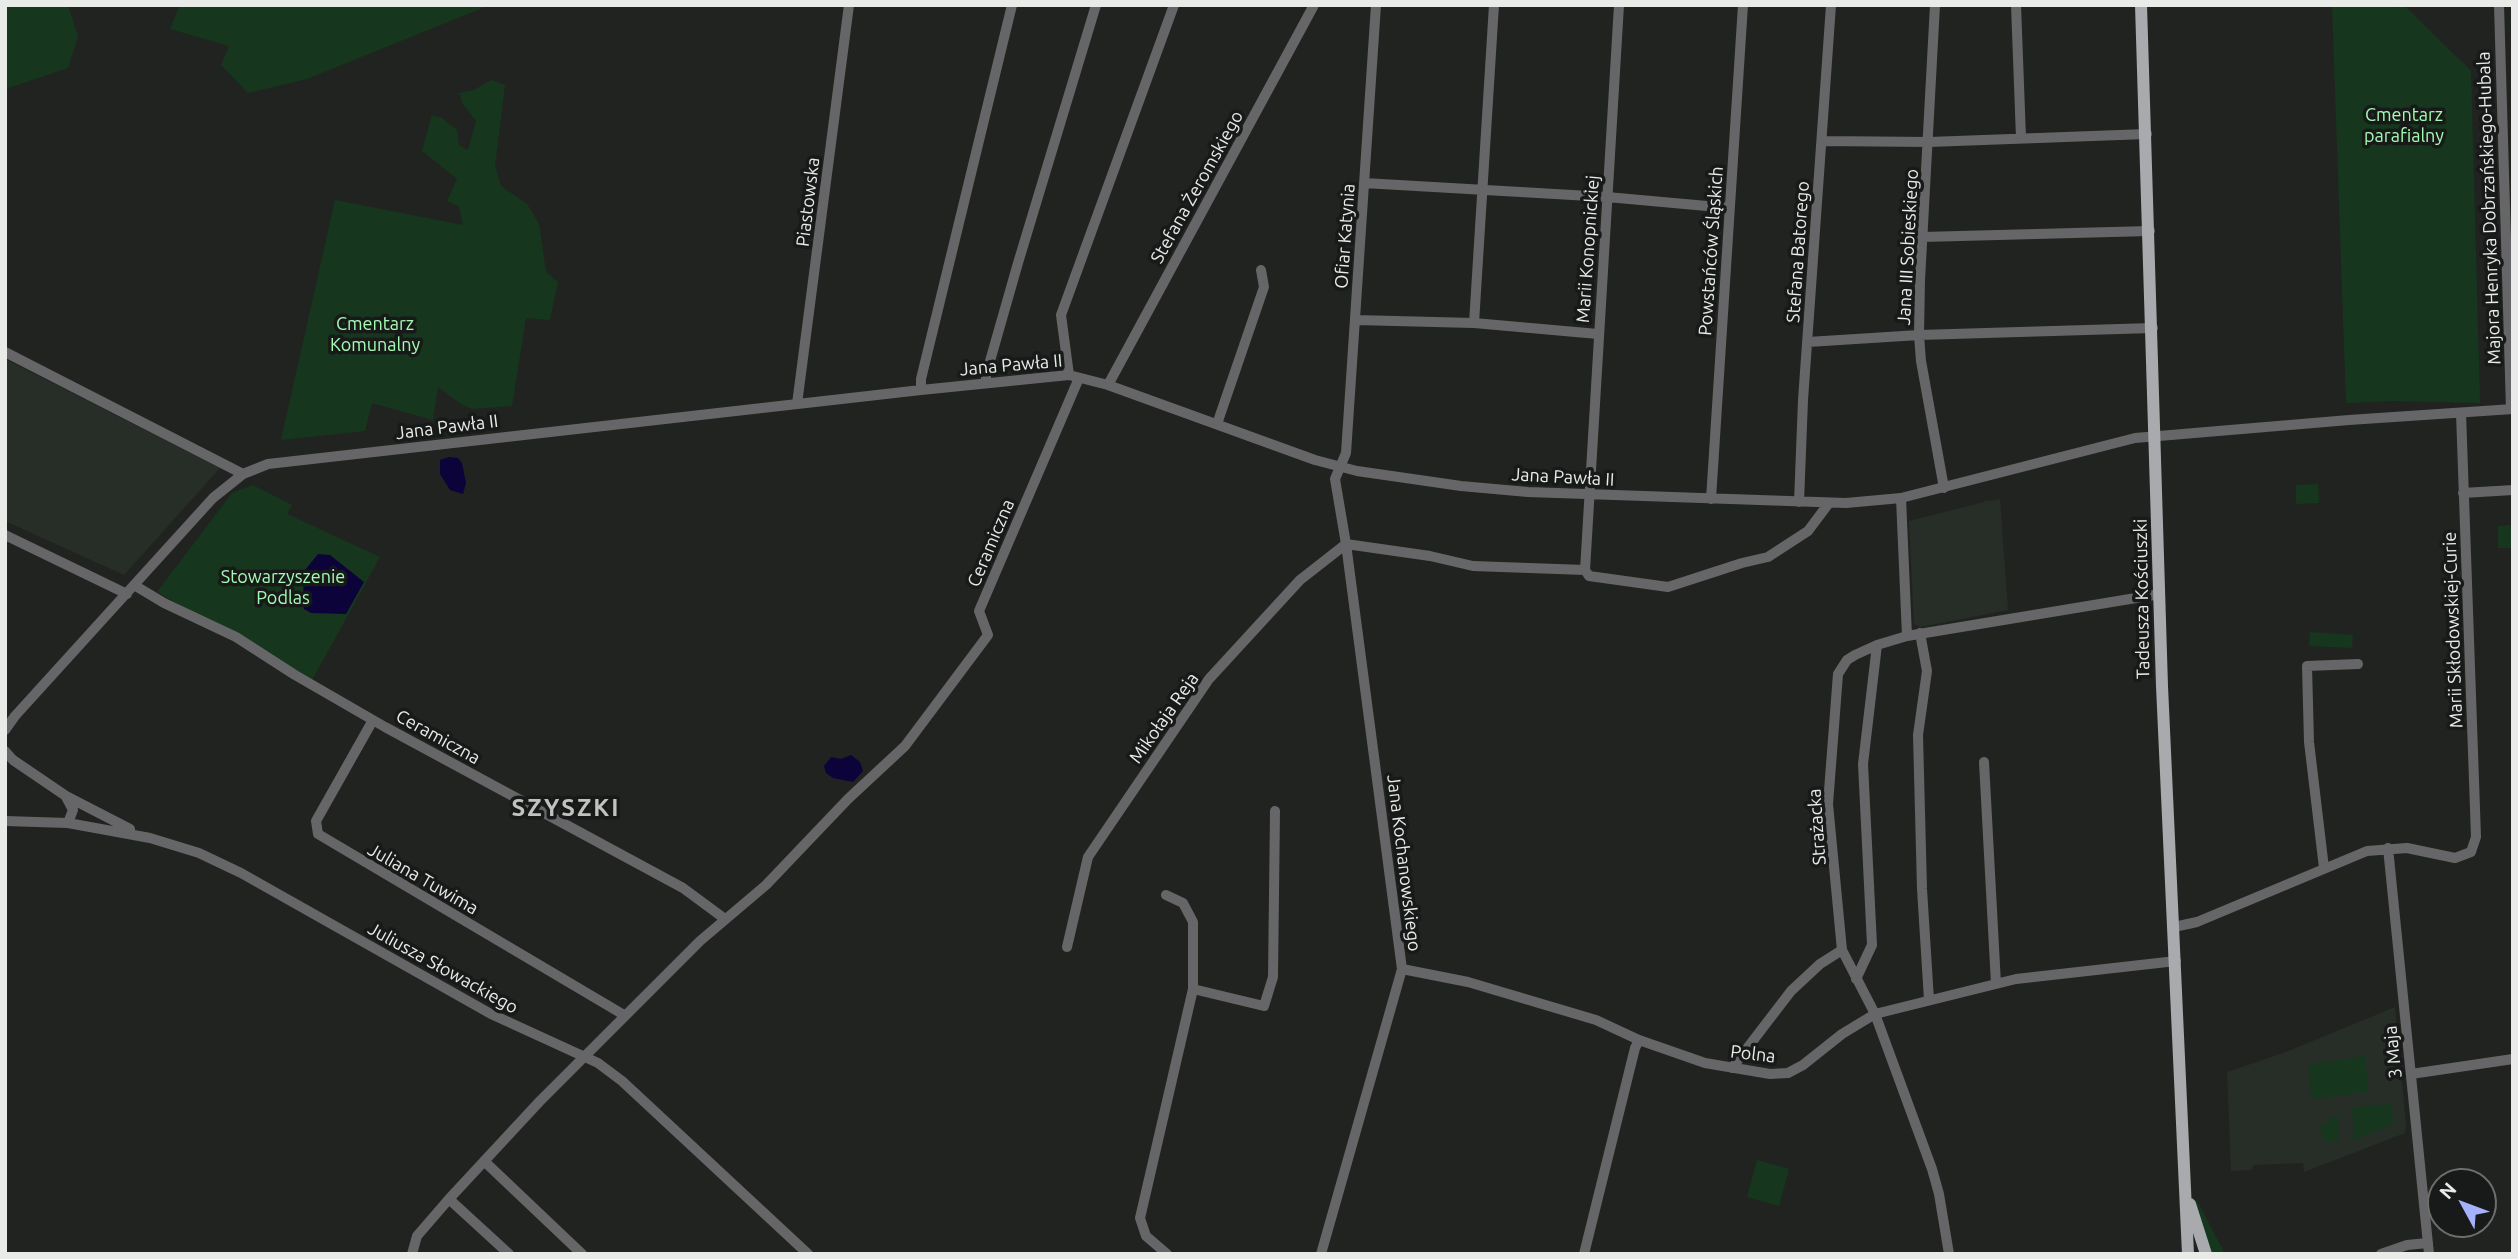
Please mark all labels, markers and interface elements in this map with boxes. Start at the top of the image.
street label: Majora Henryka Dobrzańskiego-Hubala [2473,51,2505,365]
park label: Cmentarz parafialny [2364,104,2444,146]
street label: Stefana Żeromskiego [1146,107,1248,267]
street label: Piastowska [792,156,824,248]
street label: Powstańców Śląskich [1694,166,1728,336]
street label: Jana III Sobieskiego [1893,168,1923,326]
street label: Marii Konopnickiej [1572,174,1604,324]
street label: Stefana Batorego [1782,180,1814,324]
street label: Ofiar Katynia [1331,183,1359,289]
park label: Cmentarz Komunalny [330,313,420,356]
street label: Jana Pawła II [959,350,1063,380]
street label: Jana Pawła II [395,410,499,444]
street label: Jana Pawła II [1511,464,1615,490]
street label: Ceramiczna [963,496,1019,590]
street label: Tadeusza Kościuszki [2130,519,2154,679]
street label: Marii Skłodowskiej-Curie [2439,531,2467,729]
park label: Stowarzyszenie Podlas [221,566,345,608]
street label: Mikołaja Reja [1125,668,1203,768]
street label: Ceramiczna [392,705,484,769]
street label: Jana Kochanowskiego [1382,773,1426,953]
street label: Strażacka [1804,788,1830,866]
district label: SZYSZKI [512,794,620,822]
street label: Juliana Tuwima [364,839,482,919]
street label: Juliusza Słowackiego [364,918,522,1018]
street label: 3 Maja [2379,1025,2407,1079]
street label: Polna [1729,1041,1777,1067]
north arrow [2427,1168,2497,1238]
text: N [2435,1178,2461,1203]

